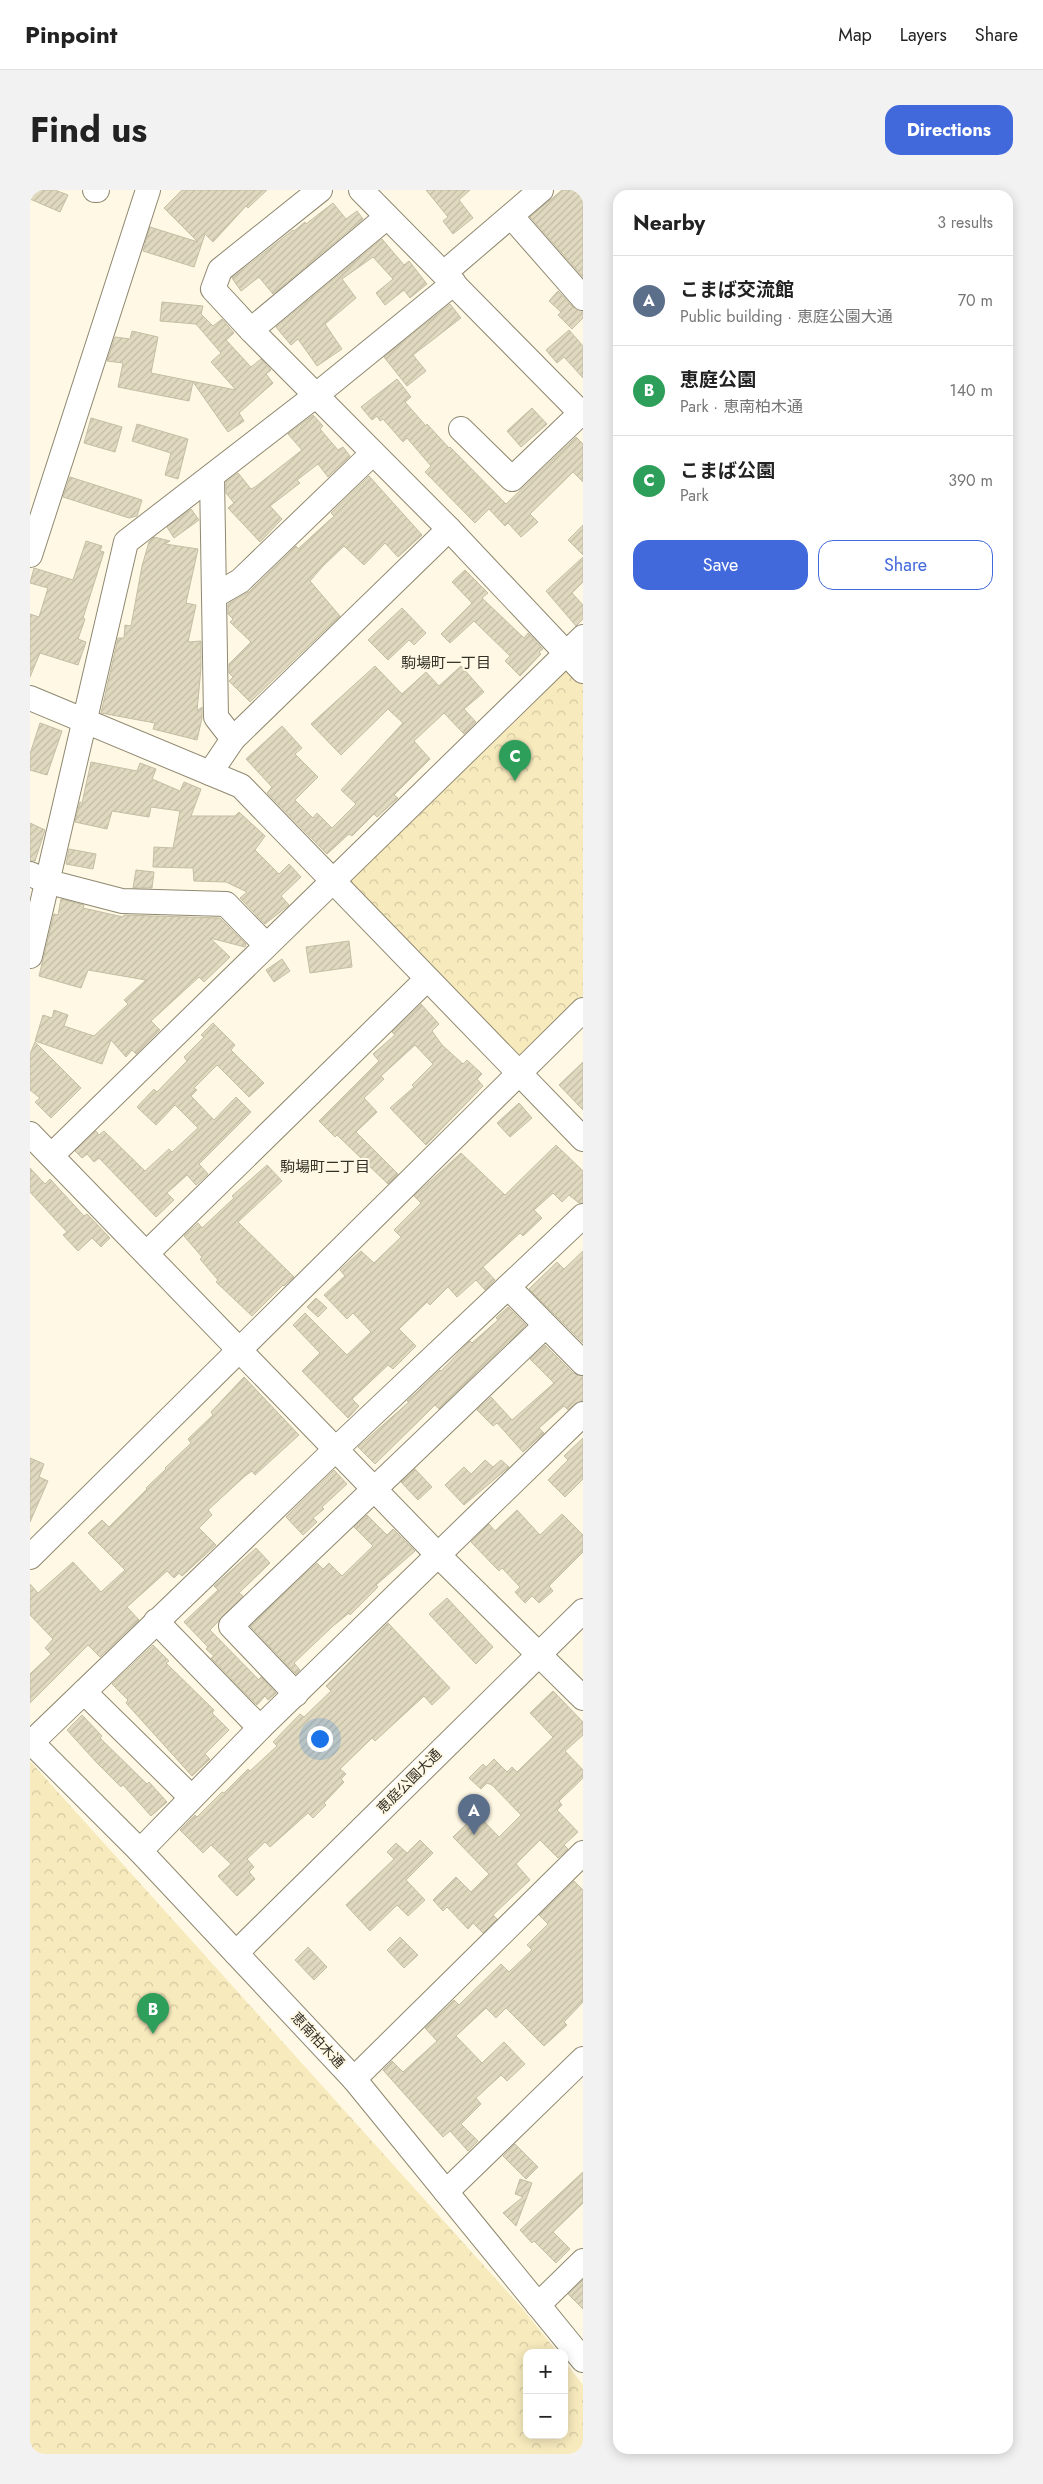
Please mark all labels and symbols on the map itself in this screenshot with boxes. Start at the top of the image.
district label: 駒場町一丁目 [401,652,491,674]
pin: C [499,740,531,781]
district label: 駒場町二丁目 [280,1156,370,1178]
your location [307,1726,333,1752]
street label: 恵庭公園大通 [372,1744,446,1818]
pin: A [458,1794,490,1835]
pin: B [137,1993,169,2034]
street label: 恵南柏木通 [287,2008,349,2072]

